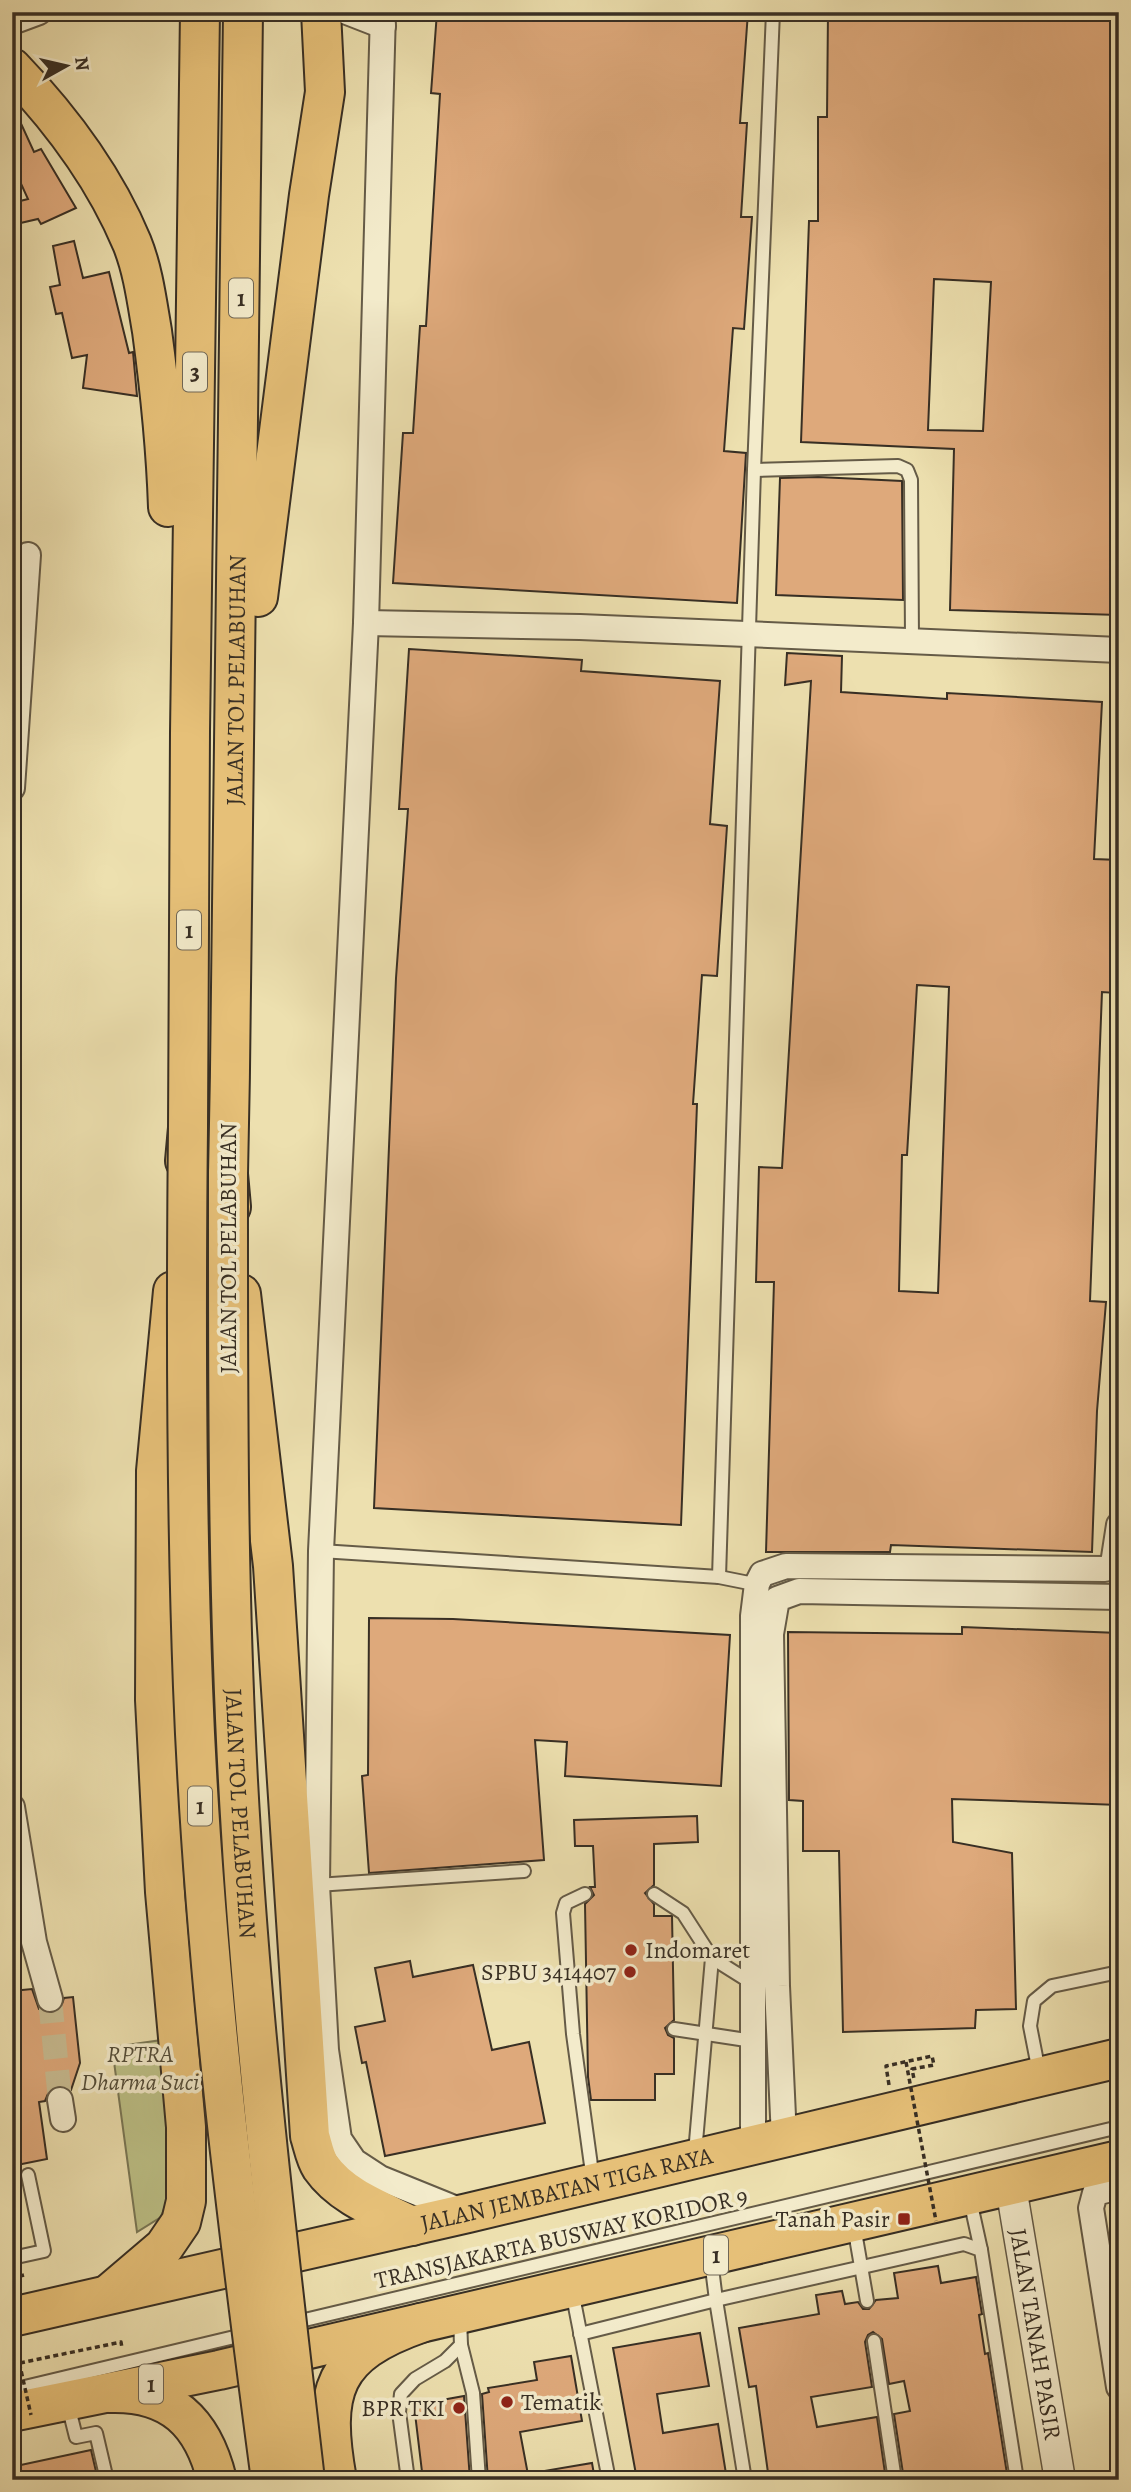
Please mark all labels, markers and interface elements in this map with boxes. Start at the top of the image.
north arrow [32,32,102,102]
text: N [68,55,96,73]
road number: 1 [229,278,253,318]
road number: 3 [183,352,207,392]
street label: JALAN TOL PELABUHAN [218,555,253,806]
road number: 1 [177,911,201,950]
street label: JALAN TOL PELABUHAN [212,1123,244,1373]
street label: JALAN TOL PELABUHAN [218,1688,264,1940]
road number: 1 [188,1786,212,1826]
place label: Indomaret [645,1934,750,1966]
marker: Indomaret [623,1942,639,1958]
place label: SPBU 3414407 [481,1956,617,1988]
marker: SPBU 3414407 [622,1964,638,1980]
park label: RPTRA Dharma Suci [81,2038,199,2098]
street label: JALAN JEMBATAN TIGA RAYA [417,2139,717,2239]
street label: TRANSJAKARTA BUSWAY KORIDOR 9 [371,2179,751,2297]
place label: Tanah Pasir [775,2203,890,2235]
marker: Tanah Pasir [896,2211,912,2227]
street label: JALAN TANAH PASIR [1002,2226,1069,2442]
road number: 1 [704,2236,728,2274]
road number: 1 [139,2364,163,2404]
place label: Tematik [521,2386,601,2418]
place label: BPR TKI [361,2392,445,2424]
marker: Tematik [499,2394,515,2410]
marker: BPR TKI [451,2400,467,2416]

